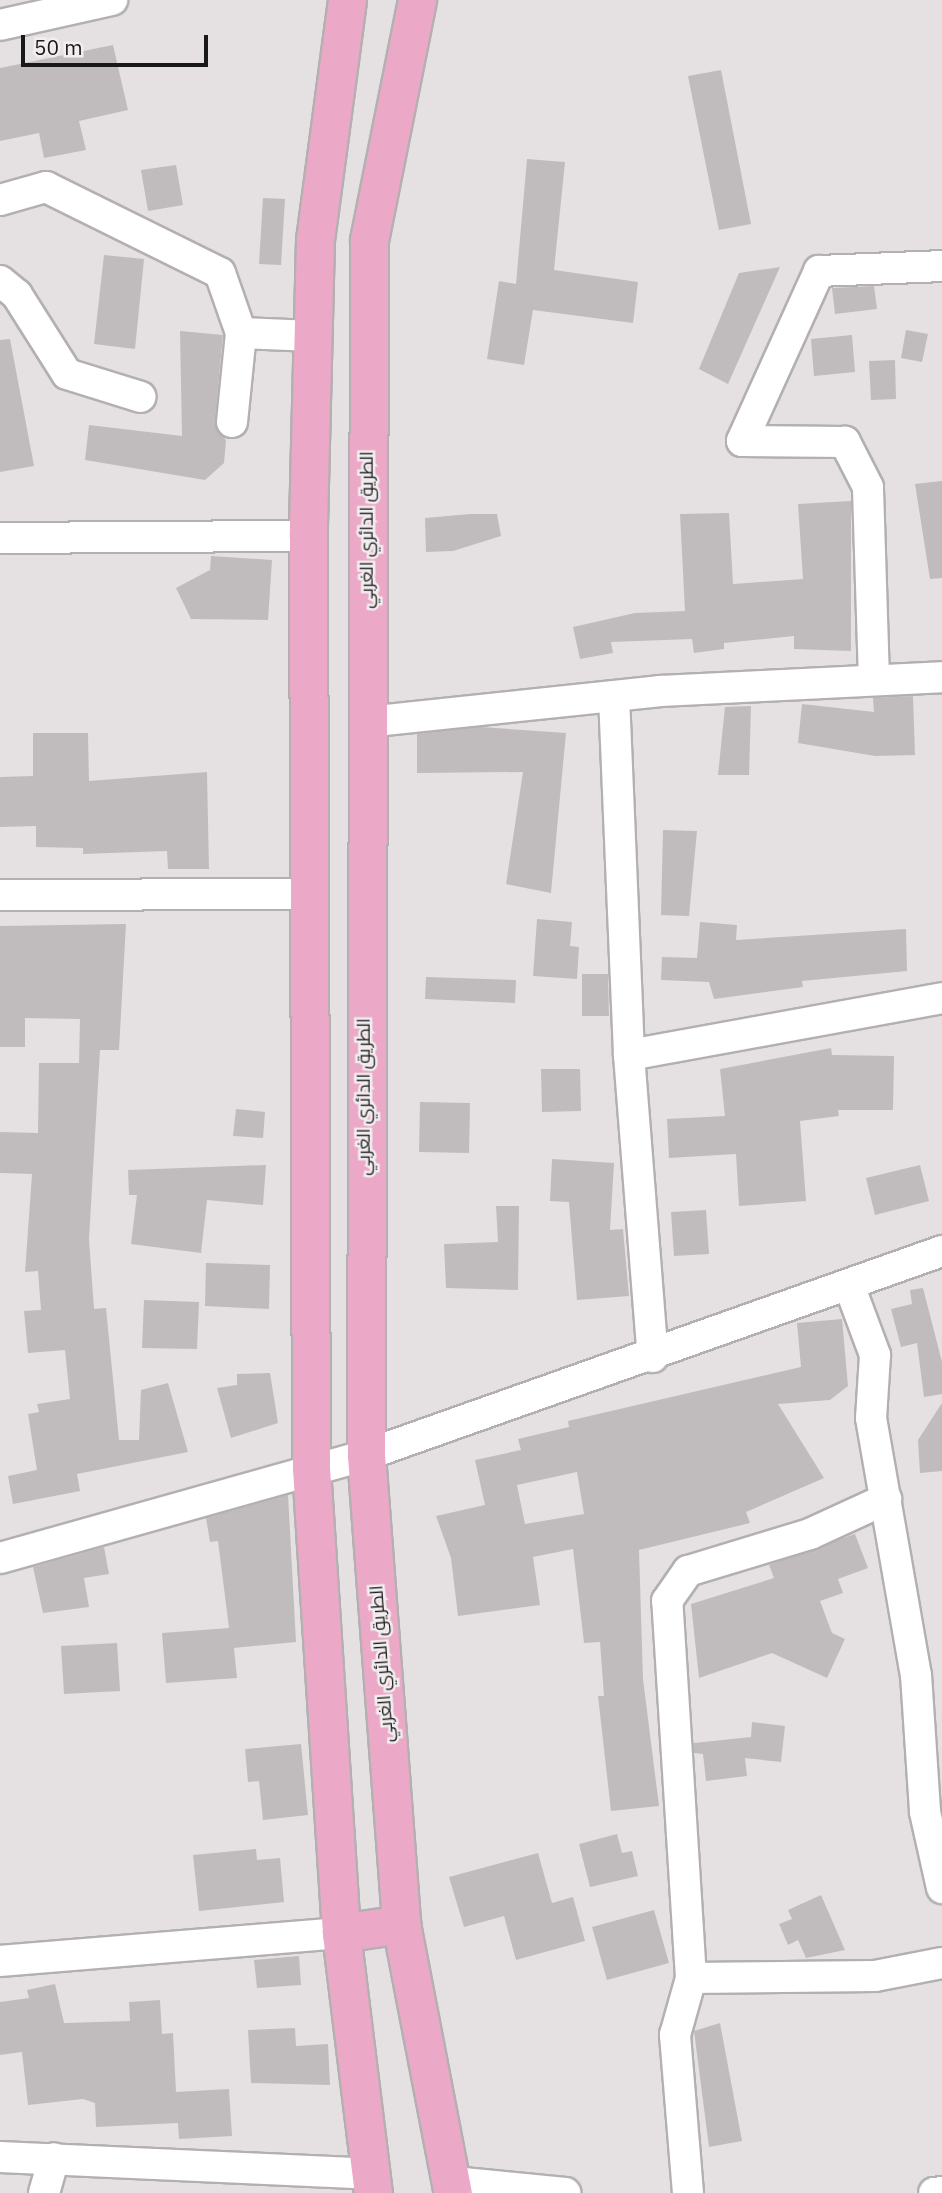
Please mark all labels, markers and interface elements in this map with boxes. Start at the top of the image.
scale bar [24,21,212,65]
text: 50 m [34,33,83,61]
street label: الطريق الدائري الغربي [356,451,378,609]
street label: الطريق الدائري الغربي [353,1018,375,1176]
street label: الطريق الدائري الغربي [366,1585,398,1743]

